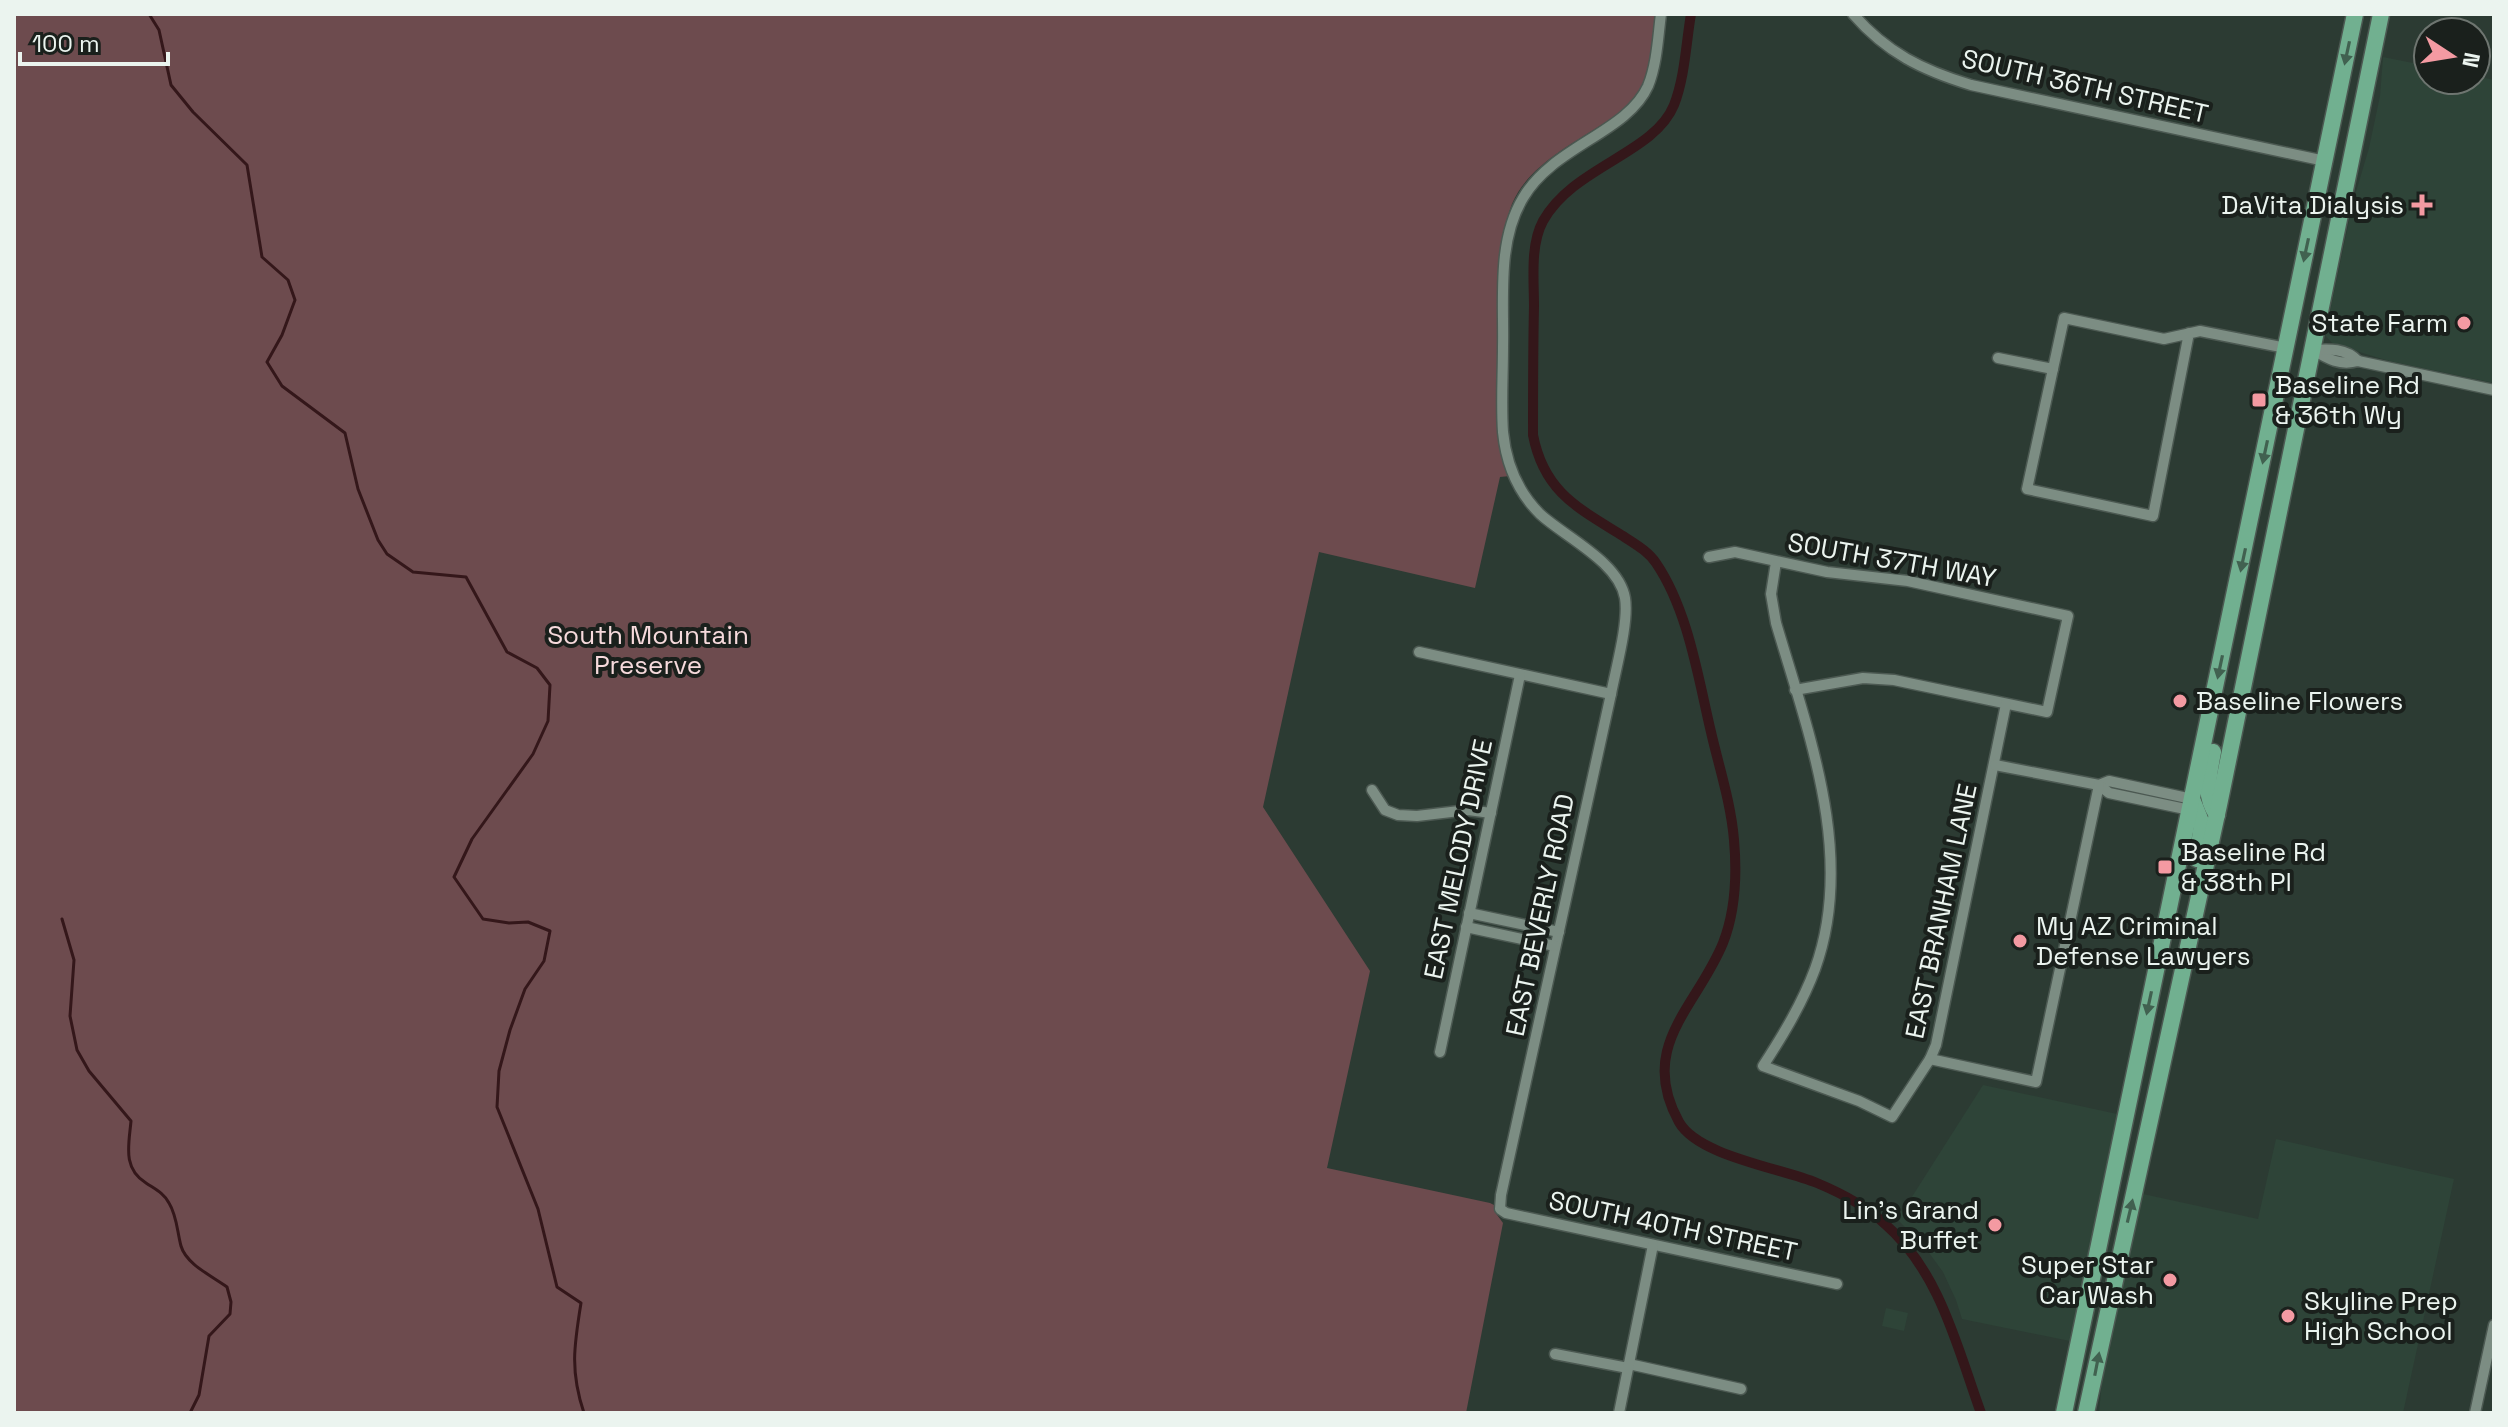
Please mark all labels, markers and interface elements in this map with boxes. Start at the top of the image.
scale bar [20,16,168,66]
north arrow [2412,16,2492,96]
text: 100 m [32,28,100,59]
street label: SOUTH 36TH STREET [1959,41,2211,131]
one-way arrow [2340,41,2353,66]
text: N [2456,50,2487,70]
place label: DaVita Dialysis [2221,188,2404,222]
marker: DaVita Dialysis [2411,194,2433,216]
one-way arrow [2300,238,2312,263]
place label: State Farm [2312,306,2448,340]
marker: State Farm [2455,314,2473,332]
place label: Baseline Rd & 36th Wy [2275,368,2420,432]
marker: Baseline Rd & 36th Wy [2250,391,2268,409]
one-way arrow [2258,439,2270,464]
street label: SOUTH 37TH WAY [1785,525,1999,595]
one-way arrow [2236,547,2248,572]
park label: South Mountain Preserve [547,618,749,682]
one-way arrow [2213,655,2226,680]
place label: Baseline Flowers [2196,684,2403,718]
marker: Baseline Flowers [2171,692,2189,710]
street label: EAST MELODY DRIVE [1416,736,1500,982]
street label: EAST BRANHAM LANE [1897,780,1985,1042]
street label: EAST BEVERLY ROAD [1498,791,1582,1039]
place label: Baseline Rd & 38th Pl [2181,835,2326,899]
marker: Baseline Rd & 38th Pl [2156,858,2174,876]
place label: My AZ Criminal Defense Lawyers [2036,909,2250,973]
marker: My AZ Criminal Defense Lawyers [2011,932,2029,950]
one-way arrow [2142,991,2155,1016]
street label: SOUTH 40TH STREET [1546,1183,1800,1269]
place label: Lin's Grand Buffet [1842,1193,1979,1257]
one-way arrow [2124,1198,2137,1223]
marker: Lin's Grand Buffet [1986,1216,2004,1234]
place label: Super Star Car Wash [2021,1248,2154,1312]
marker: Super Star Car Wash [2161,1271,2179,1289]
place label: Skyline Prep High School [2304,1284,2458,1348]
marker: Skyline Prep High School [2279,1307,2297,1325]
one-way arrow [2091,1351,2103,1376]

